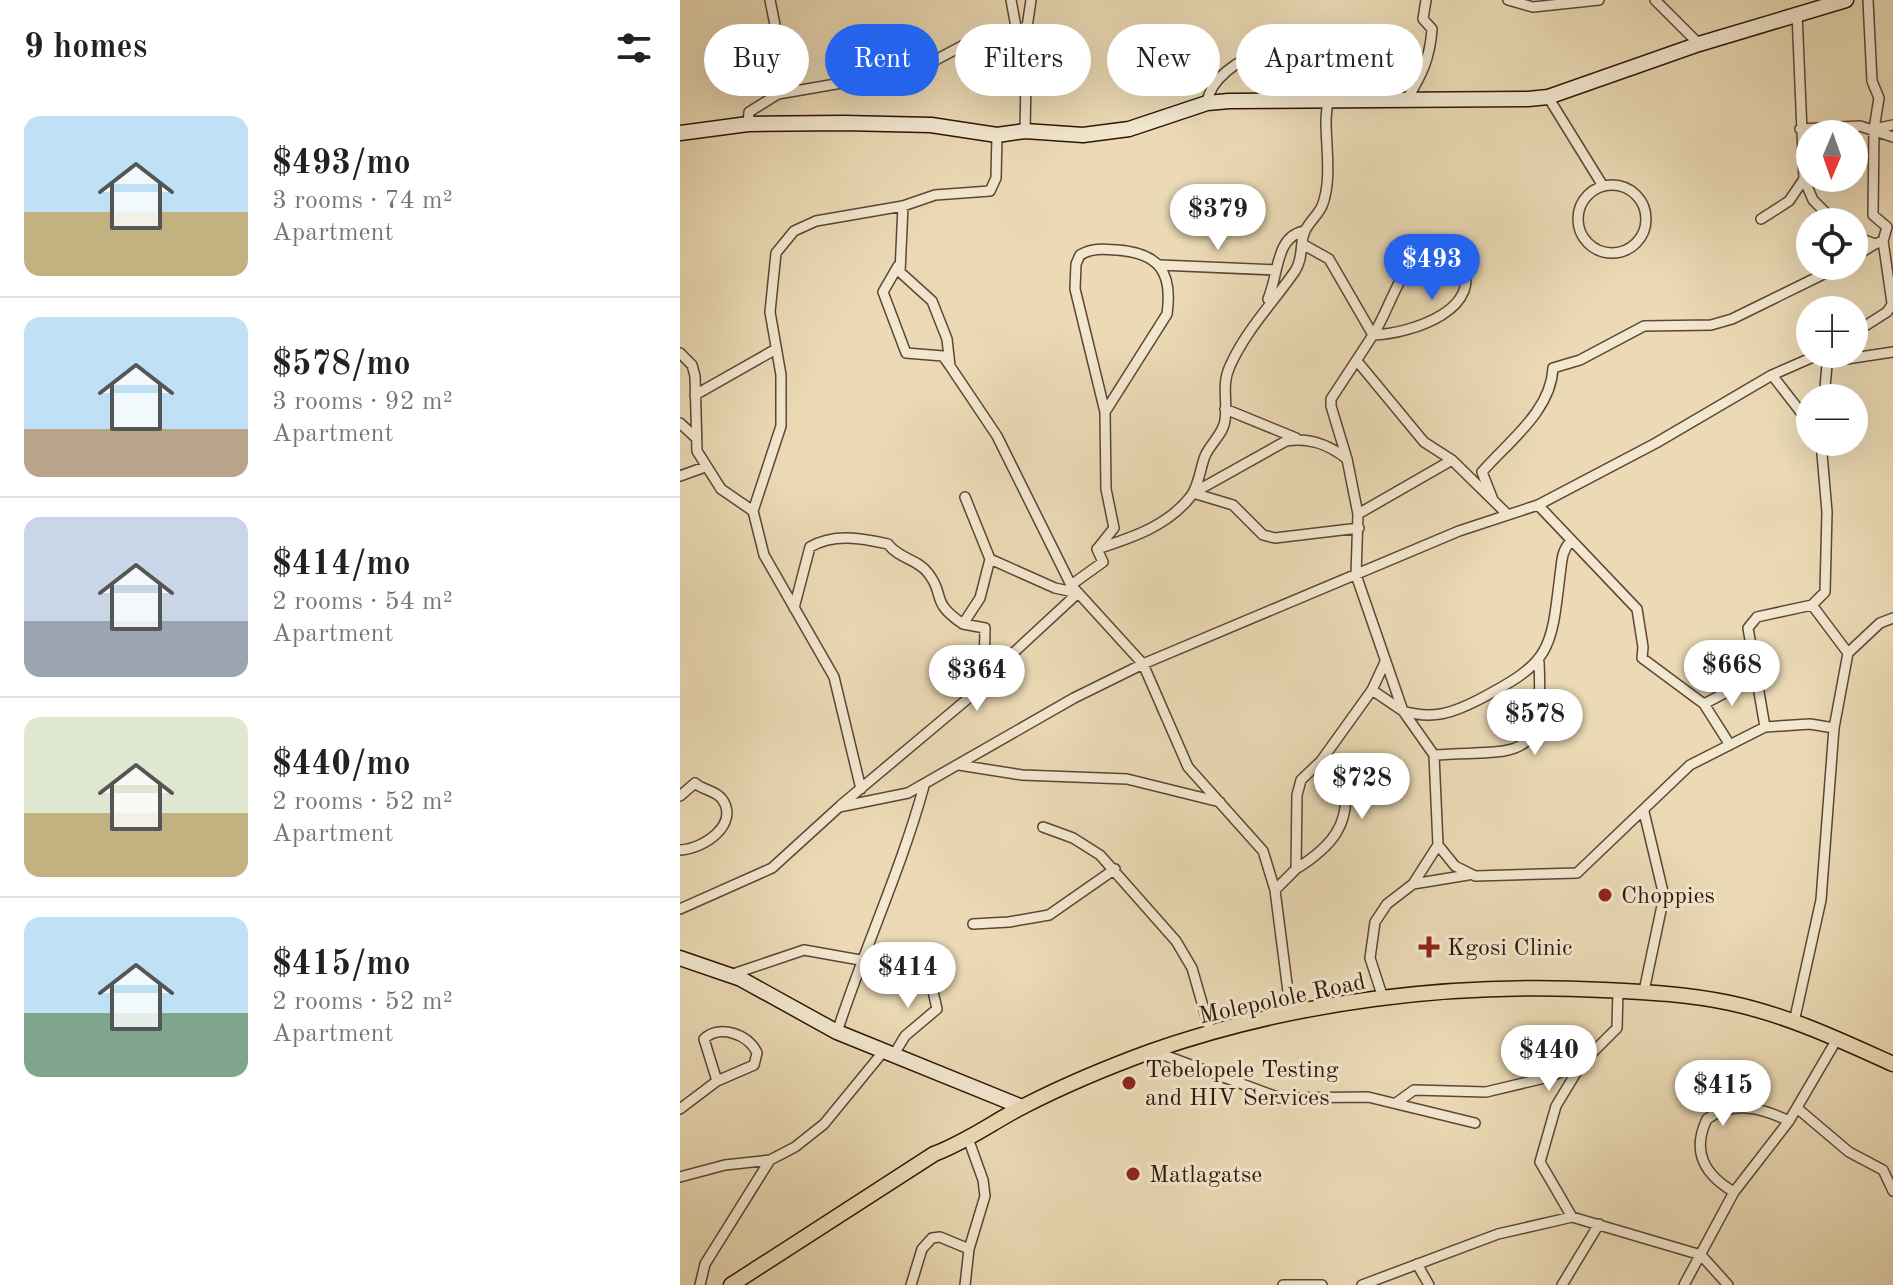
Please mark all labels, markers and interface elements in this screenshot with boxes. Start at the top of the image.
chip: Buy [704,24,809,96]
chip: Rent [825,24,939,96]
chip: Filters [955,24,1091,96]
chip: New [1107,24,1220,96]
chip: Apartment [1236,24,1423,96]
icon: filters [612,26,656,70]
text: 9 homes [24,31,147,65]
north arrow [1796,120,1868,192]
map controls [1796,120,1868,456]
text: $493/mo [272,147,411,181]
icon: home [88,148,184,244]
pin: $379 [1171,184,1265,252]
text: 3 rooms · 74 m² [272,188,453,214]
text: $379 [1188,197,1248,223]
button: locate [1796,208,1868,280]
text: Apartment [272,220,394,246]
pin: $493 [1385,234,1479,302]
text: $493 [1402,247,1462,273]
button: + [1796,296,1868,368]
text: $578/mo [272,348,411,382]
icon: home [88,349,184,445]
button: − [1796,384,1868,456]
text: 3 rooms · 92 m² [272,389,453,415]
text: Apartment [272,421,394,447]
text: $414/mo [272,548,411,582]
icon: home [88,549,184,645]
text: 2 rooms · 54 m² [272,589,453,615]
text: Apartment [272,621,394,647]
pin: $668 [1685,640,1779,708]
pin: $364 [930,645,1024,713]
text: $668 [1702,653,1762,679]
text: $364 [947,658,1007,684]
pin: $578 [1488,689,1582,757]
text: $578 [1505,702,1565,728]
text: $440/mo [272,748,411,782]
icon: home [88,749,184,845]
pin: $728 [1315,753,1409,821]
text: $728 [1332,766,1392,792]
text: 2 rooms · 52 m² [272,789,453,815]
text: Apartment [272,821,394,847]
place label: Choppies [1621,885,1715,909]
marker: Choppies [1596,886,1614,904]
marker: Kgosi Clinic [1418,936,1440,958]
place label: Kgosi Clinic [1447,937,1573,961]
pin: $414 [861,942,955,1010]
text: $415/mo [272,948,411,982]
icon: home [88,949,184,1045]
text: $414 [878,955,938,981]
street label: Molepolole Road [1197,971,1368,1029]
text: 2 rooms · 52 m² [272,989,453,1015]
text: Apartment [272,1021,394,1047]
pin: $440 [1502,1025,1596,1093]
text: $440 [1519,1038,1579,1064]
place label: Tebelopele Testing and HIV Services [1145,1059,1339,1111]
pin: $415 [1676,1060,1770,1128]
text: $415 [1693,1073,1753,1099]
marker: Tebelopele Testing and HIV Services [1120,1074,1138,1092]
place label: Matlagatse [1149,1164,1262,1188]
marker: Matlagatse [1124,1165,1142,1183]

